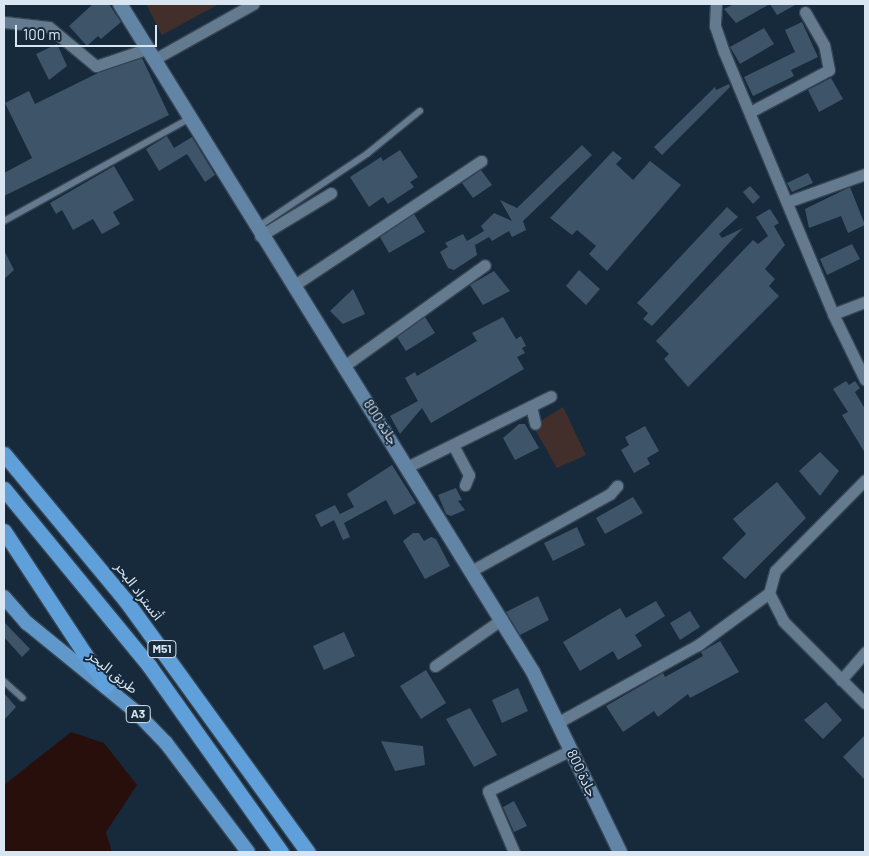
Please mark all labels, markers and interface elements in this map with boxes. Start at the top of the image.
scale bar [18,15,160,47]
text: 100 m [23,25,61,43]
street label: جادة 800 [360,396,402,448]
street label: أتستراد البحر [112,558,166,624]
road number: M51 [147,640,177,659]
street label: طريق البحر [85,647,141,697]
road number: A3 [126,704,150,724]
street label: جادة 800 [563,747,601,799]

